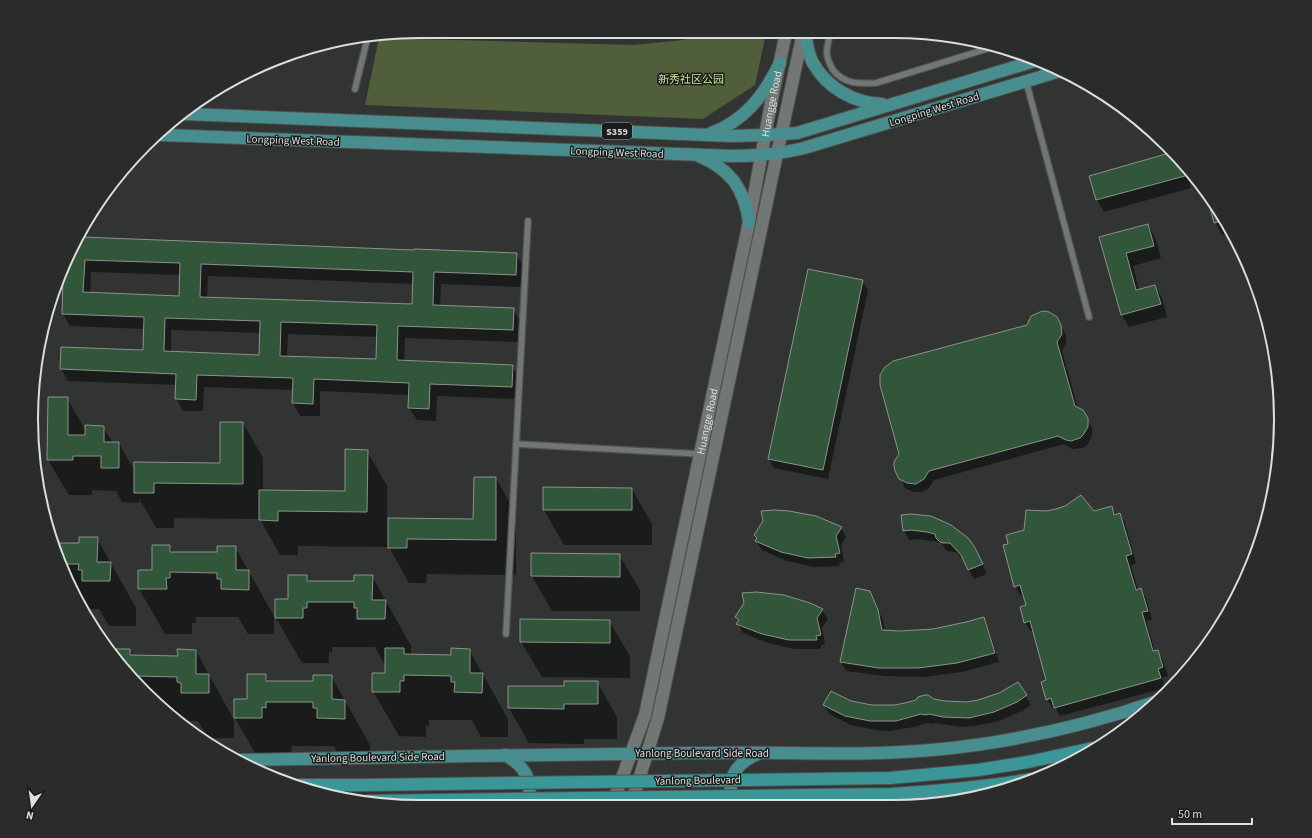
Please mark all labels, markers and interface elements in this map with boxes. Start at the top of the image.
street label: Huangge Road [758,69,786,138]
park label: 新秀社区公园 [658,72,724,87]
street label: Longping West Road [887,89,981,130]
road number: S359 [602,123,632,139]
street label: Longping West Road [246,131,340,150]
street label: Longping West Road [570,143,664,162]
street label: Huangge Road [693,387,722,456]
street label: Yanlong Boulevard Side Road [634,746,769,761]
street label: Yanlong Boulevard Side Road [310,749,445,766]
street label: Yanlong Boulevard [654,772,741,789]
north arrow [12,786,52,826]
scale bar [1172,800,1252,826]
text: 50 m [1178,806,1202,823]
text: N [25,807,35,823]

